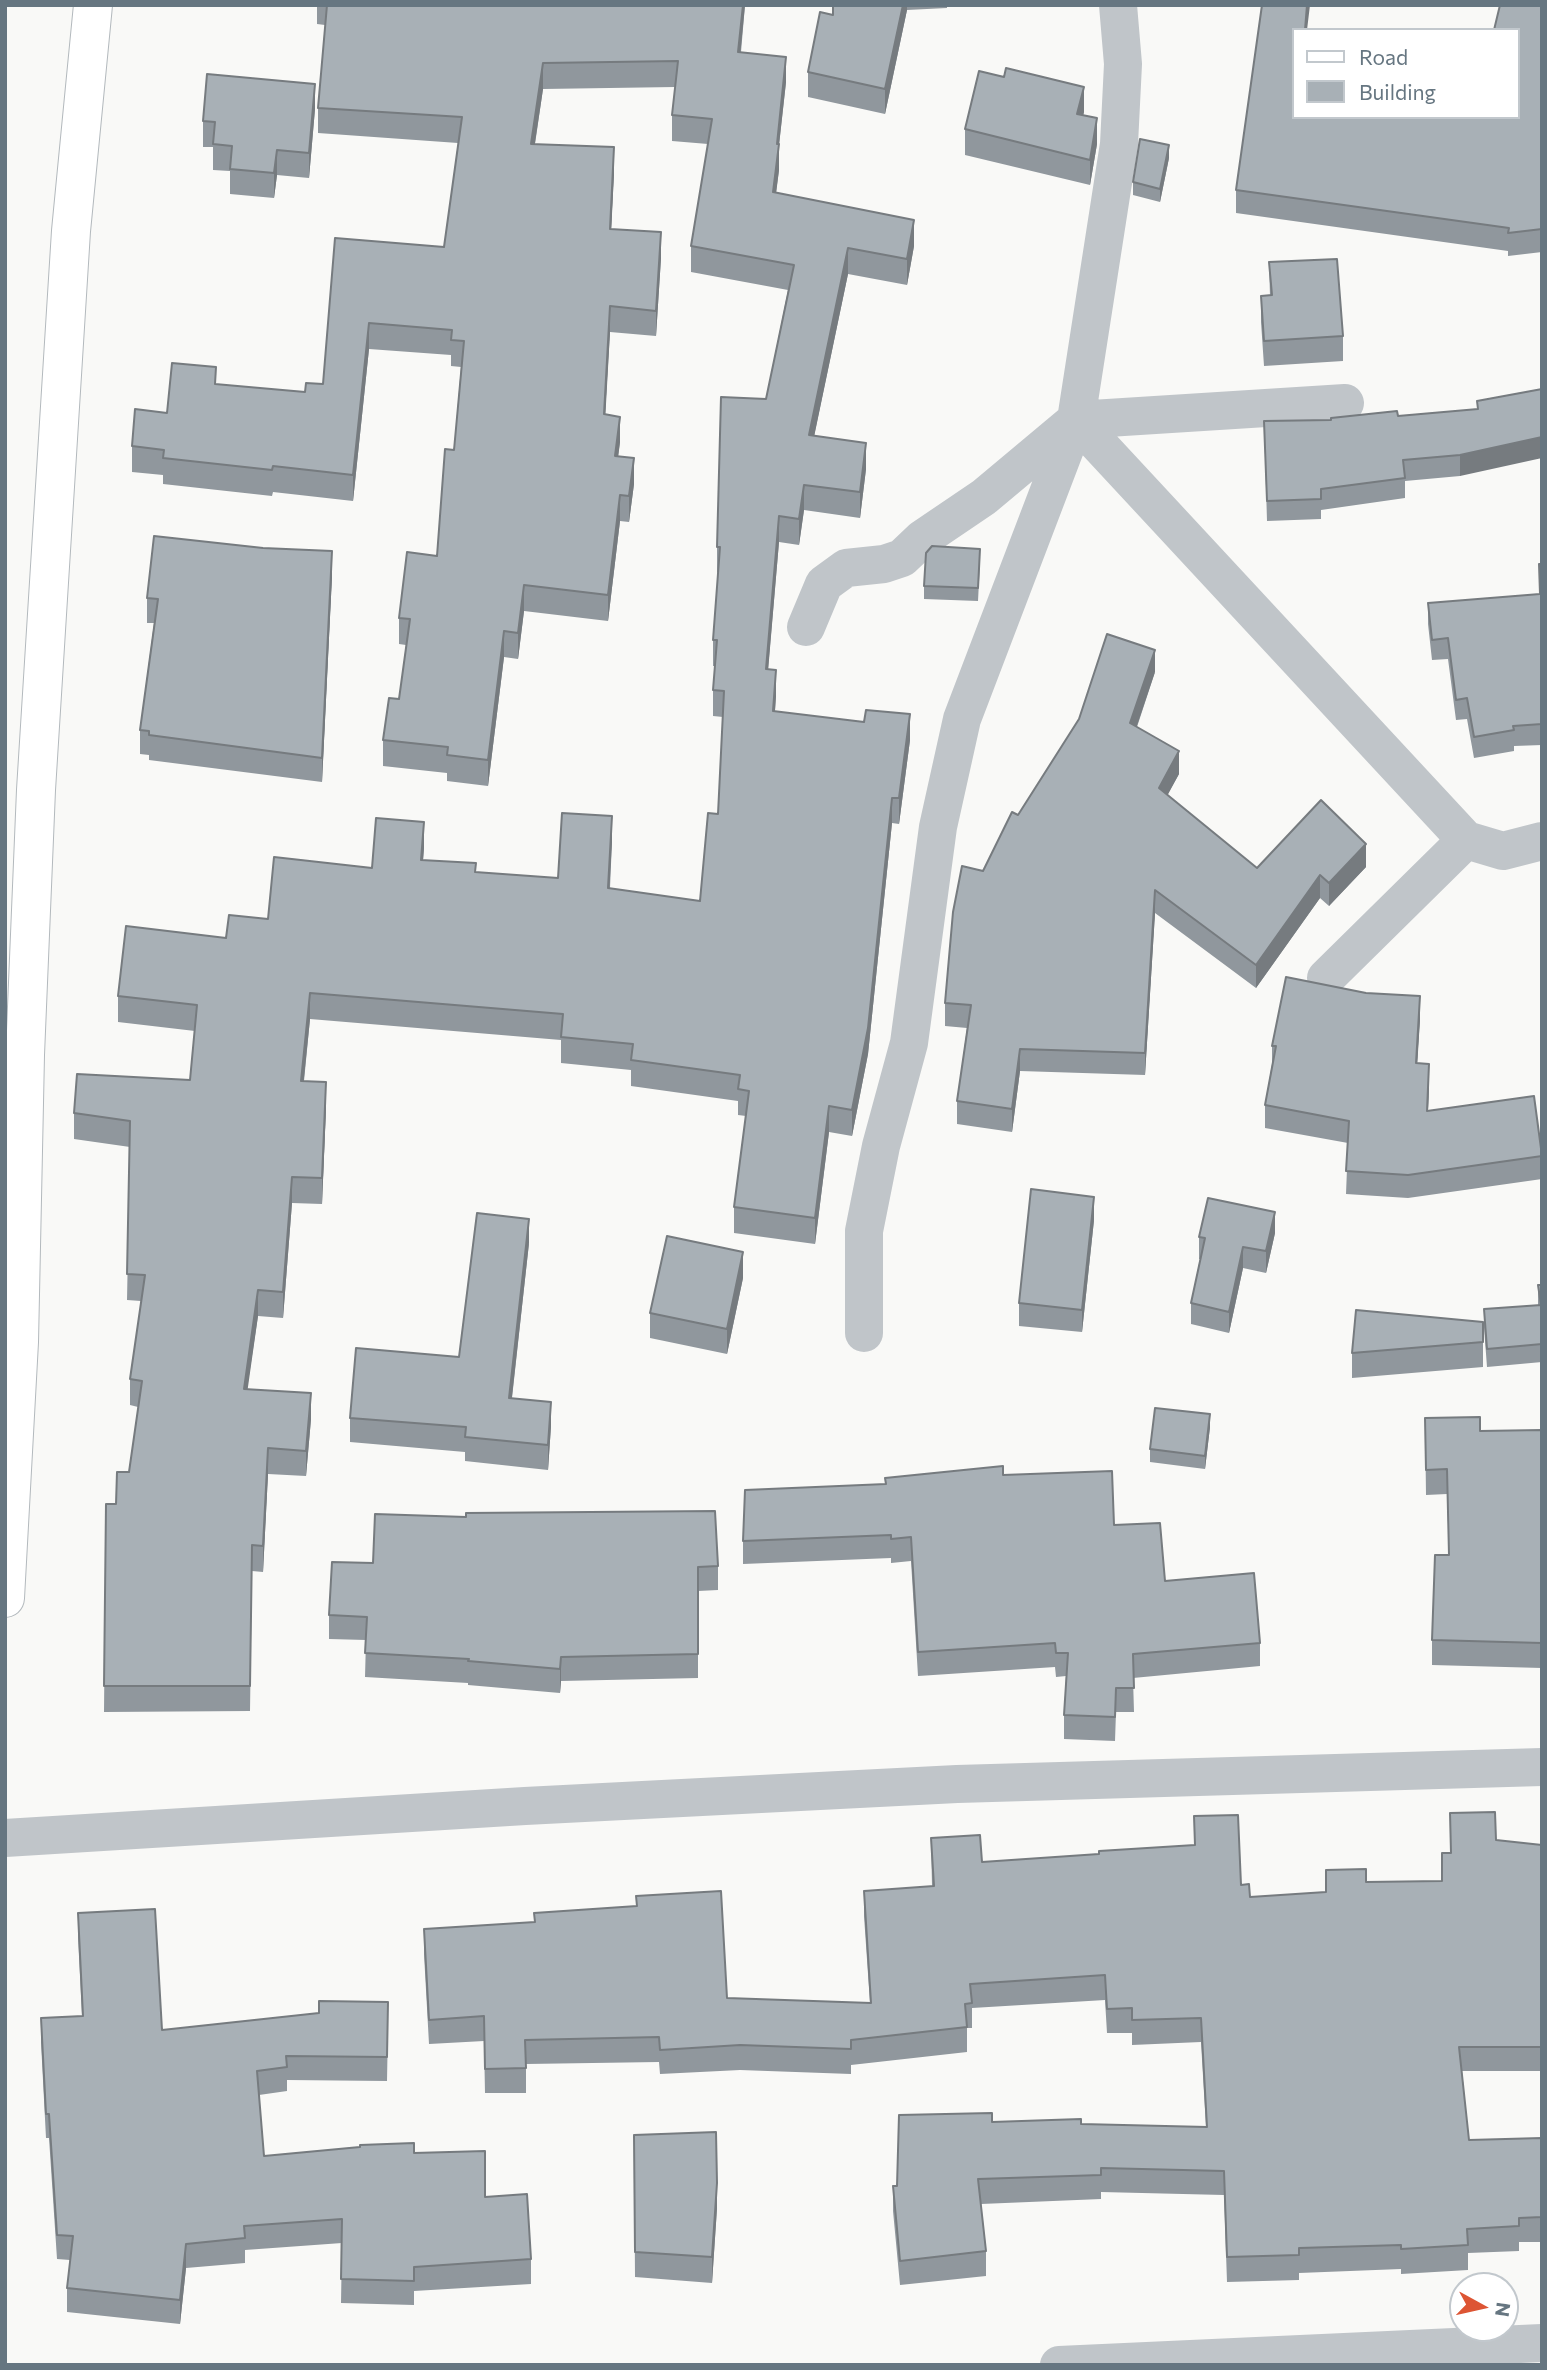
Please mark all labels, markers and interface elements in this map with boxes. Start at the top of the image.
legend [1292,28,1519,119]
text: Road [1359,44,1408,69]
text: Building [1359,79,1436,104]
north arrow [1449,2272,1519,2342]
text: N [1491,2301,1516,2318]

